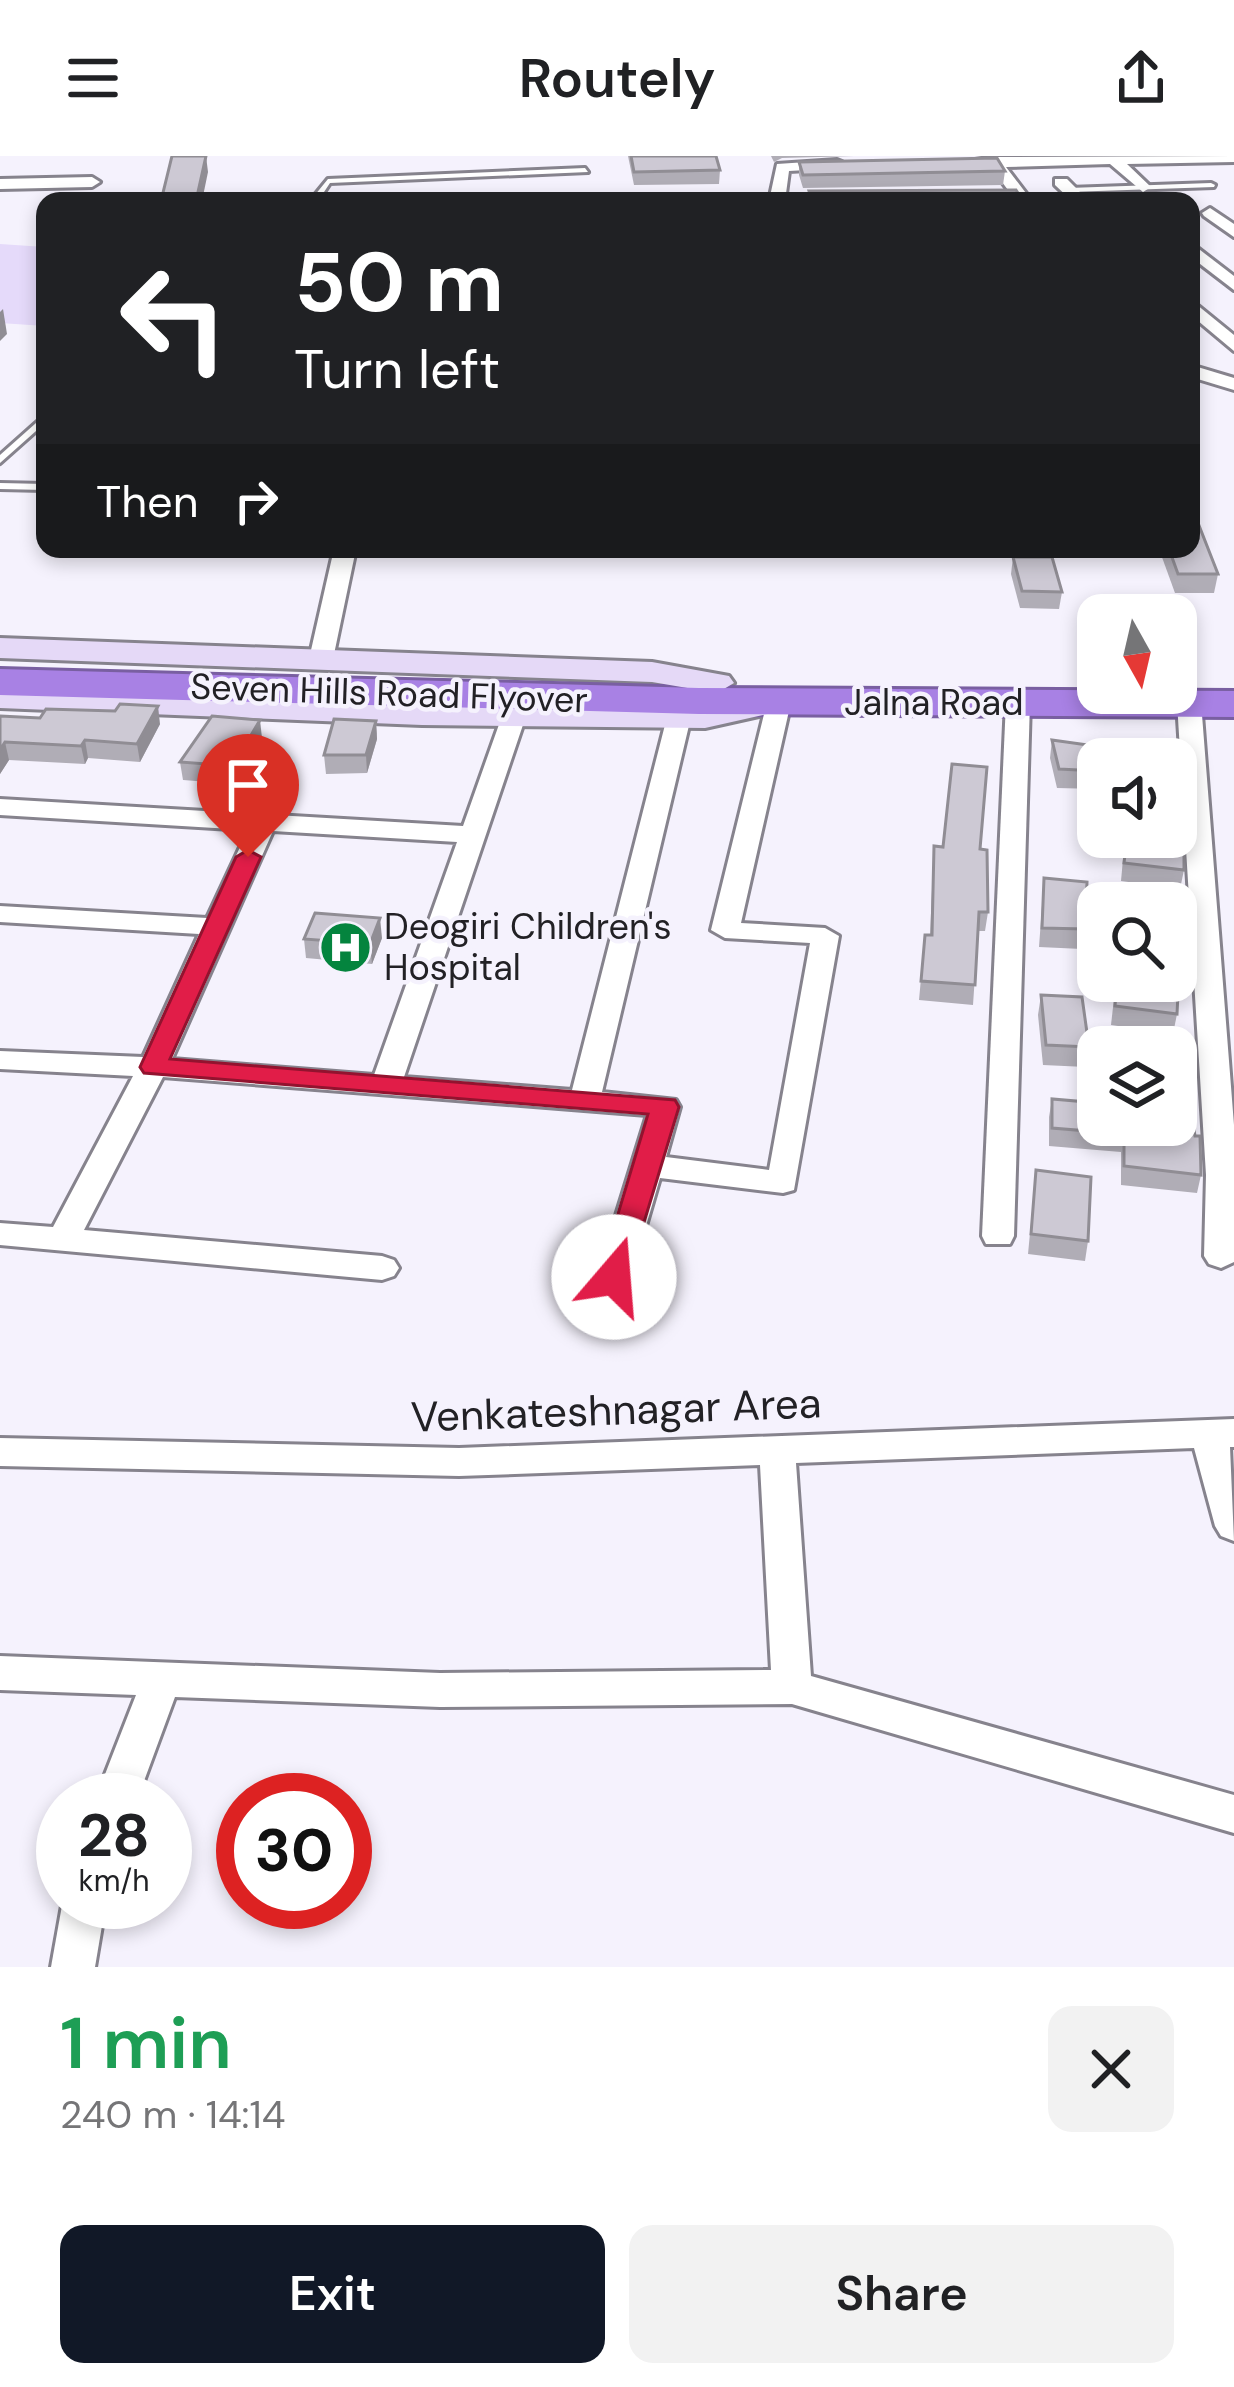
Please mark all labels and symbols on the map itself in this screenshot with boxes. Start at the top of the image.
north arrow [1077,594,1197,714]
street label: Seven Hills Road Flyover [190,663,588,723]
street label: Jalna Road [844,679,1024,726]
pin [197,734,299,857]
place label: Deogiri Children's Hospital [384,903,672,991]
hospital icon: Deogiri Children's Hospital [317,919,373,975]
position arrow [551,1214,677,1340]
street label: Venkateshnagar Area [410,1375,822,1445]
speed limit sign: 30 [216,1773,372,1929]

